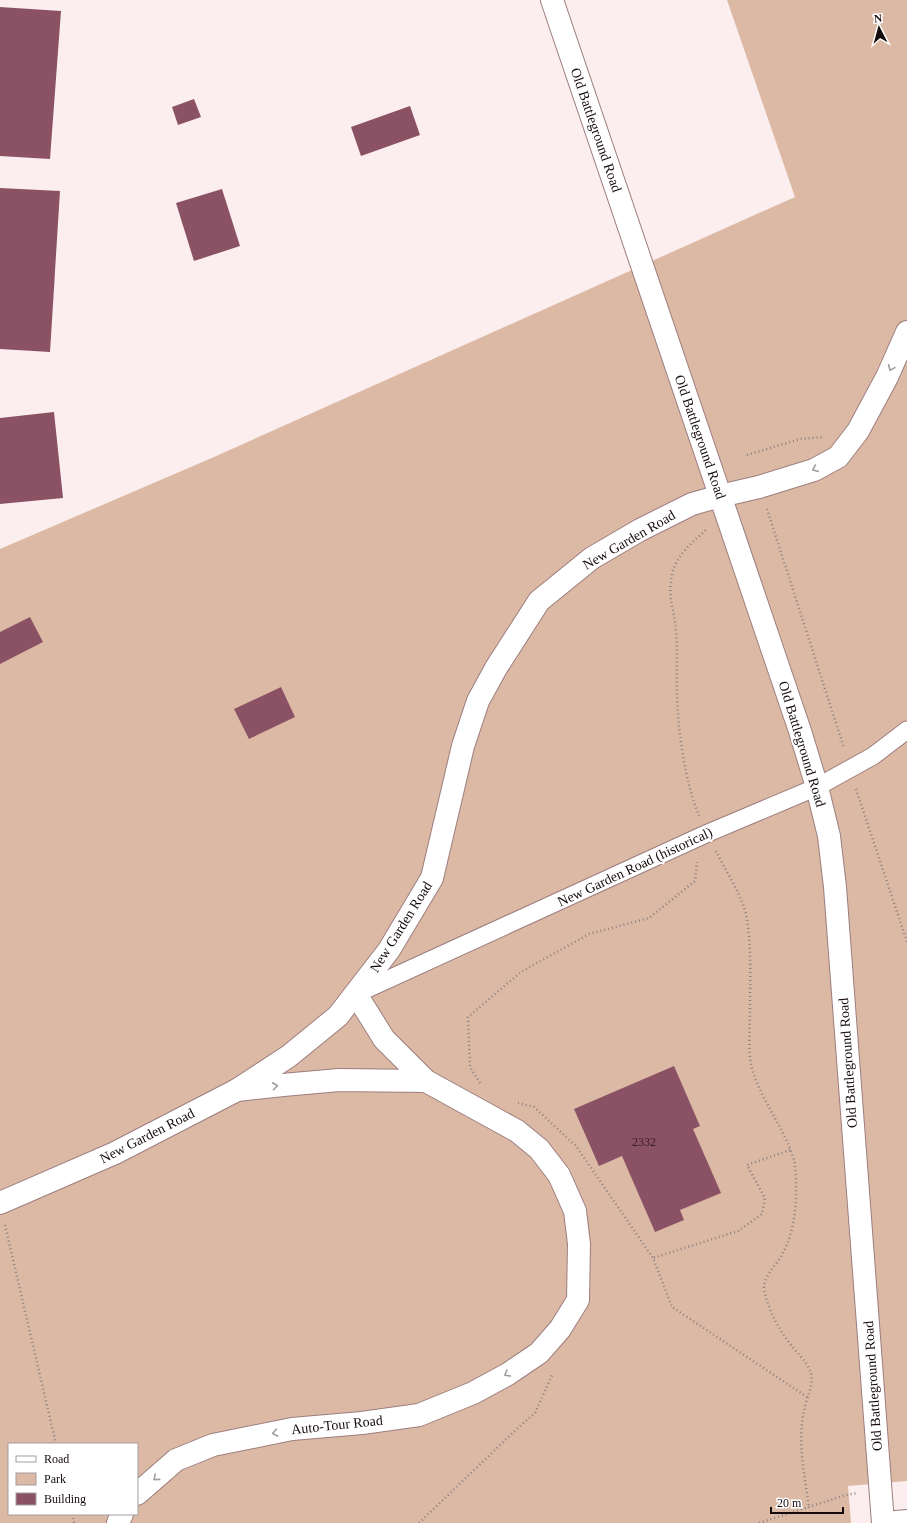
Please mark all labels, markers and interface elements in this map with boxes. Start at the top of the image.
north arrow [859,8,899,48]
text: N [873,12,883,24]
street label: Old Battleground Road [568,66,624,194]
one-way arrow [888,364,896,371]
street label: Old Battleground Road [672,373,728,501]
one-way arrow [812,464,819,472]
street label: New Garden Road [580,507,678,573]
street label: Old Battleground Road [776,679,828,809]
street label: New Garden Road (historical) [555,824,716,910]
street label: New Garden Road [367,879,435,975]
street label: Old Battleground Road [836,997,860,1129]
one-way arrow [272,1081,279,1090]
street label: New Garden Road [97,1106,197,1166]
house number: 2332 [632,1135,656,1149]
street label: Old Battleground Road [861,1320,885,1452]
one-way arrow [504,1370,511,1377]
street label: Auto-Tour Road [290,1413,384,1437]
one-way arrow [272,1428,278,1436]
legend [8,1443,138,1515]
text: Road [44,1452,69,1466]
text: Park [44,1472,66,1486]
one-way arrow [153,1473,160,1480]
scale bar [771,1489,843,1515]
text: Building [44,1492,86,1506]
text: 20 m [777,1496,802,1510]

